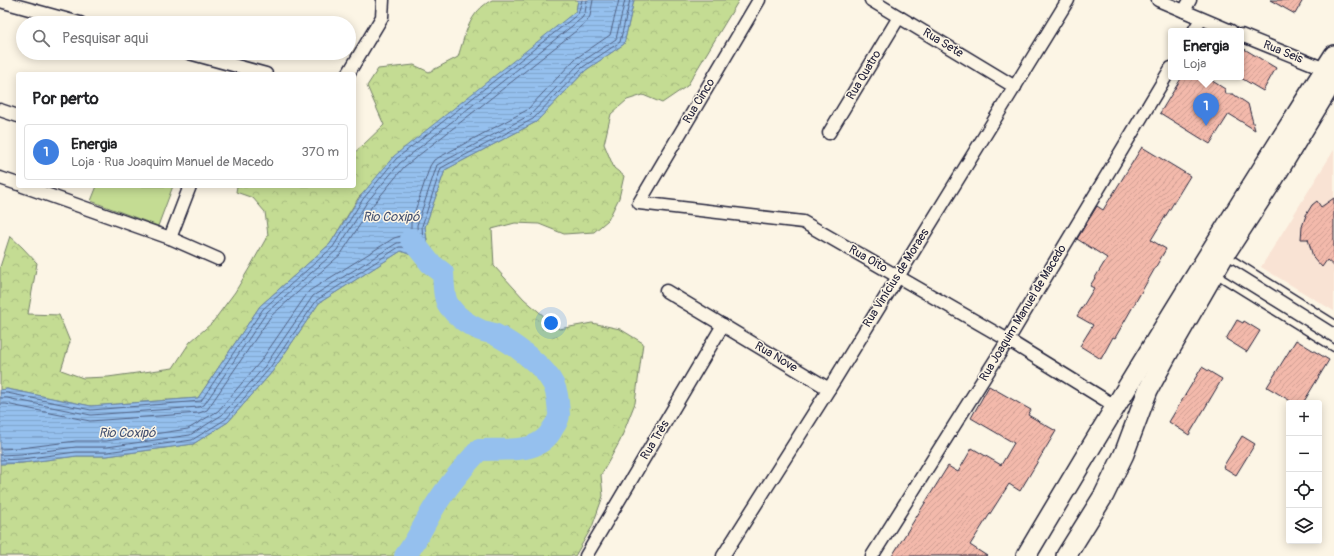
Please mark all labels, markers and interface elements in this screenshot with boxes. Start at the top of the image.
search box [16,16,356,60]
street label: Rua Sete [920,25,966,61]
icon: search [30,27,52,49]
popup [1168,28,1244,80]
text: Pesquisar aqui [62,29,148,48]
text: Energia [1183,37,1229,56]
street label: Rua Seis [1261,37,1306,67]
street label: Rua Quatro [843,47,885,102]
text: Loja [1183,56,1206,72]
street label: Rua Cinco [680,75,719,126]
text: Por perto [32,88,99,109]
pin: 1 [1193,93,1219,126]
text: Energia [71,135,117,154]
text: 1 [43,144,49,160]
text: 370 m [302,144,339,160]
text: Loja · Rua Joaquim Manuel de Macedo [71,154,274,170]
water label: Rio Coxipó [363,209,420,225]
street label: Rua Vinícius de Moraes [860,225,933,330]
street label: Rua Oito [846,242,891,276]
street label: Rua Joaquim Manuel de Macedo [976,242,1070,384]
your location [541,313,561,333]
street label: Rua Nove [752,338,800,376]
map controls [1286,400,1322,544]
button: + [1286,400,1322,436]
street label: Rua Três [637,417,673,463]
water label: Rio Coxipó [99,425,156,441]
button: − [1286,436,1322,472]
button: locate [1286,472,1322,508]
button: layers [1286,508,1322,544]

